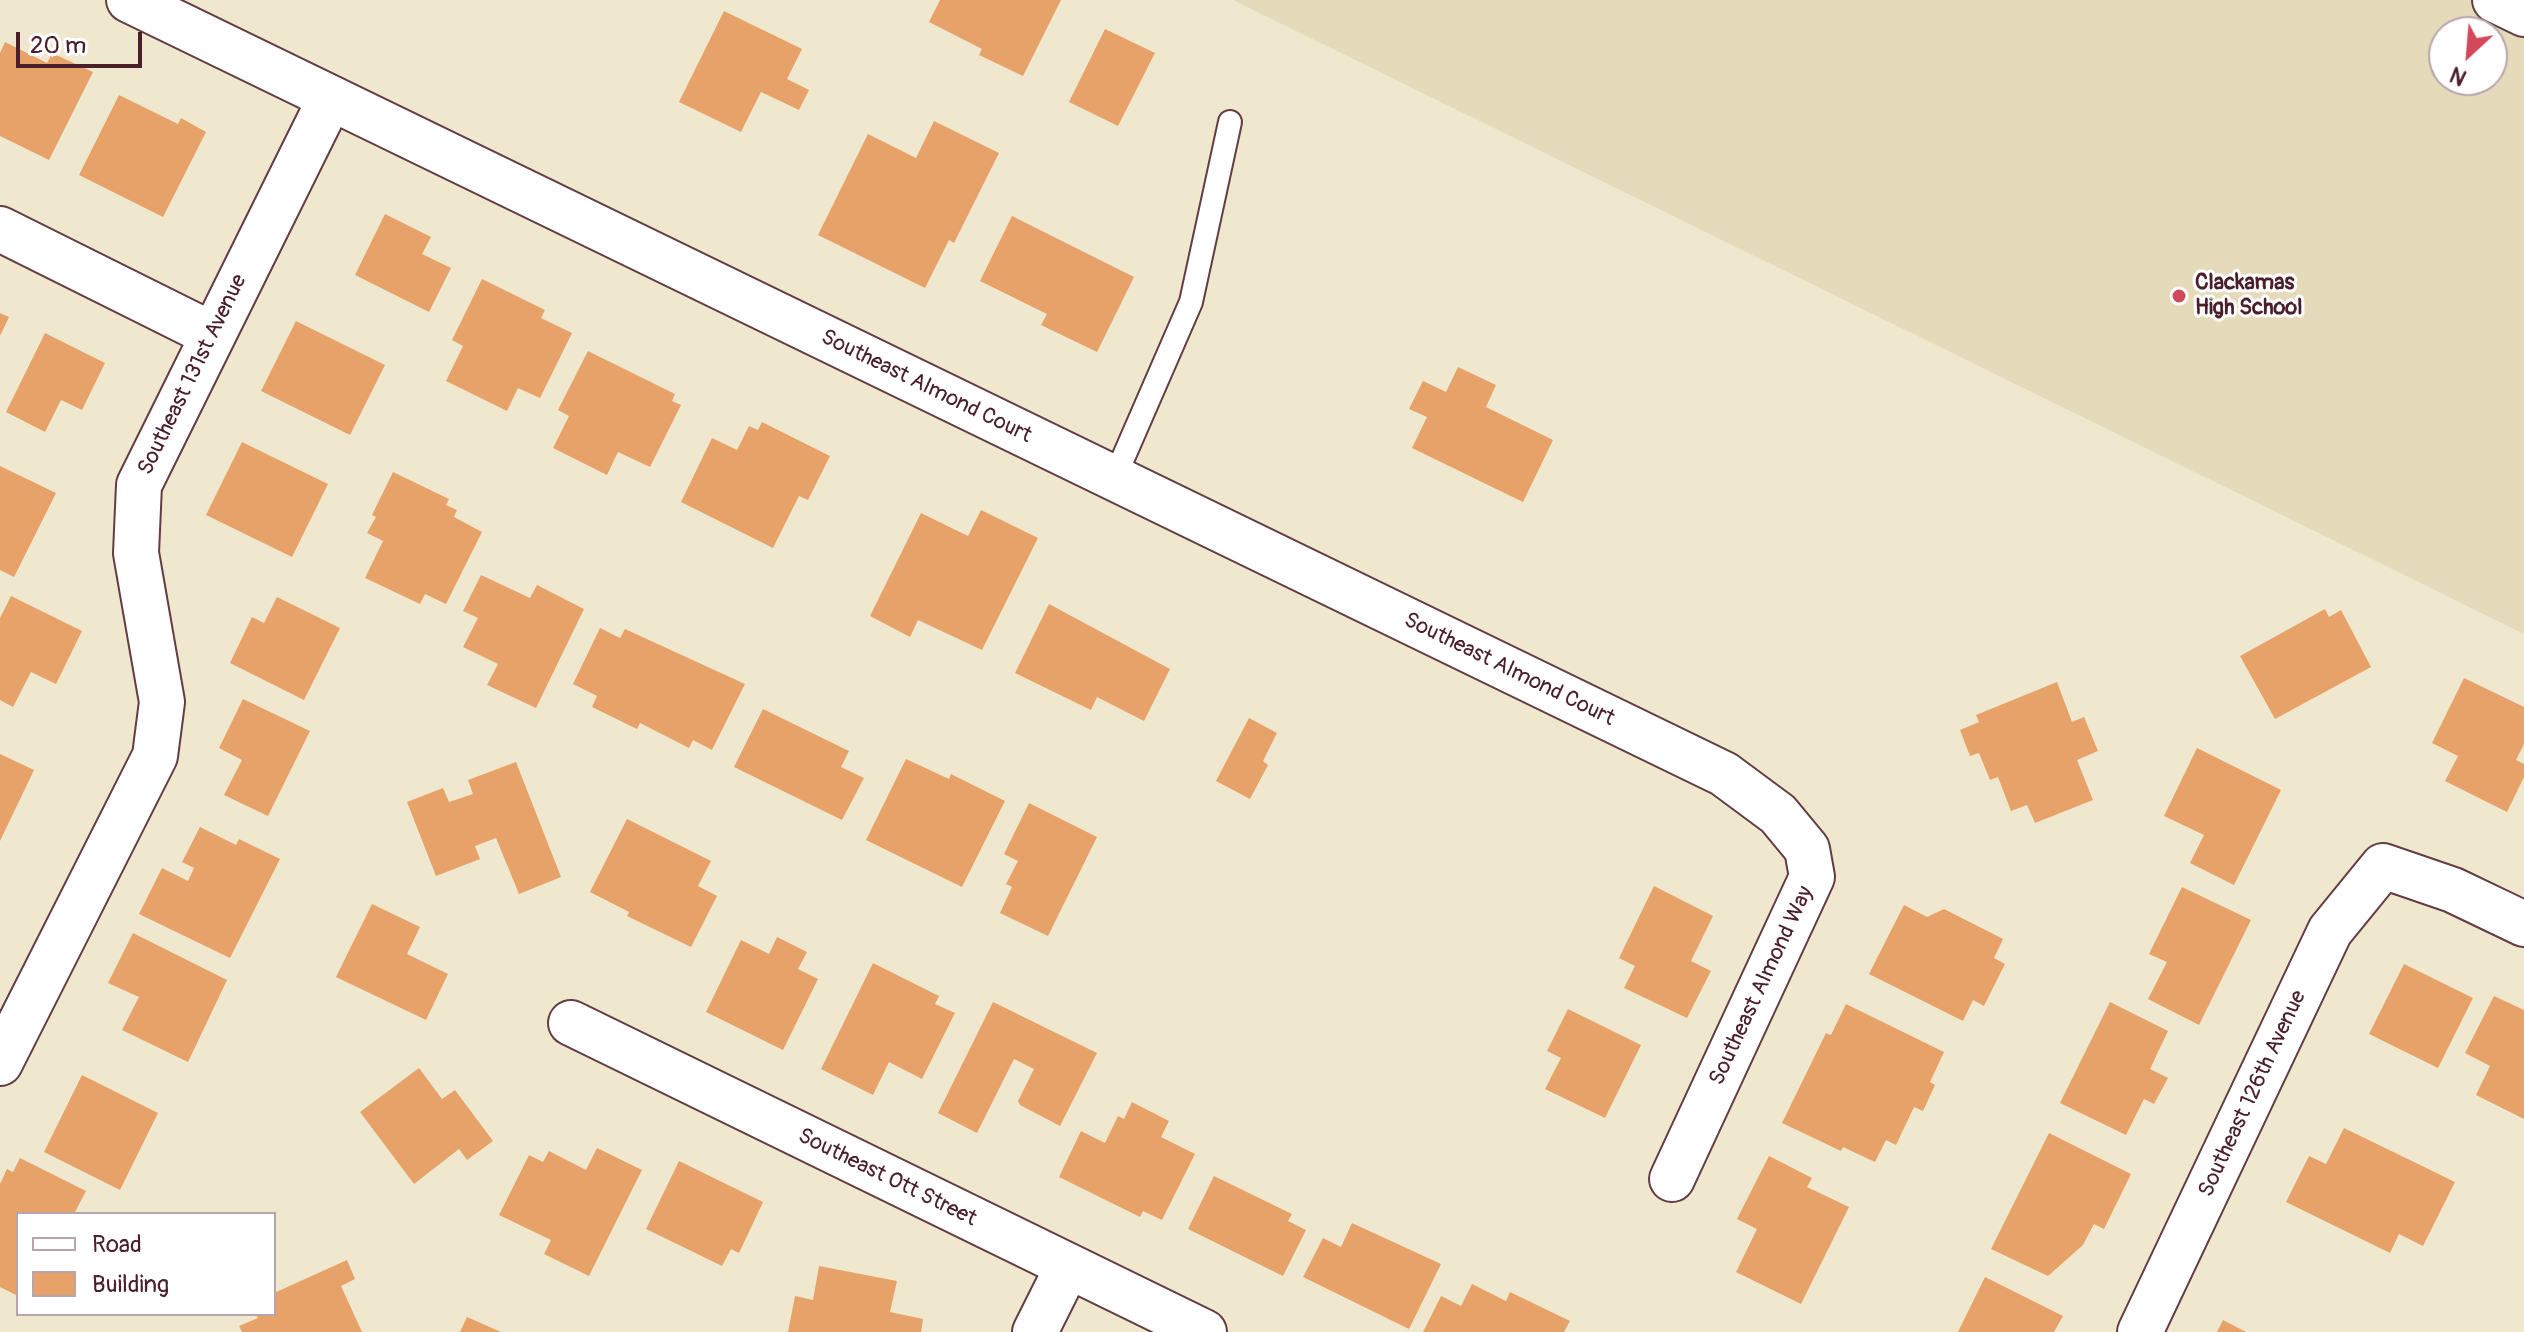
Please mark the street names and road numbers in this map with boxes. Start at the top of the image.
street label: Southeast 131st Avenue [133,270,253,480]
street label: Southeast Almond Court [816,324,1036,450]
street label: Southeast Almond Court [1399,607,1619,733]
street label: Southeast Almond Way [1704,882,1820,1090]
street label: Southeast 126th Avenue [2194,987,2312,1201]
street label: Southeast Ott Street [793,1123,981,1233]

